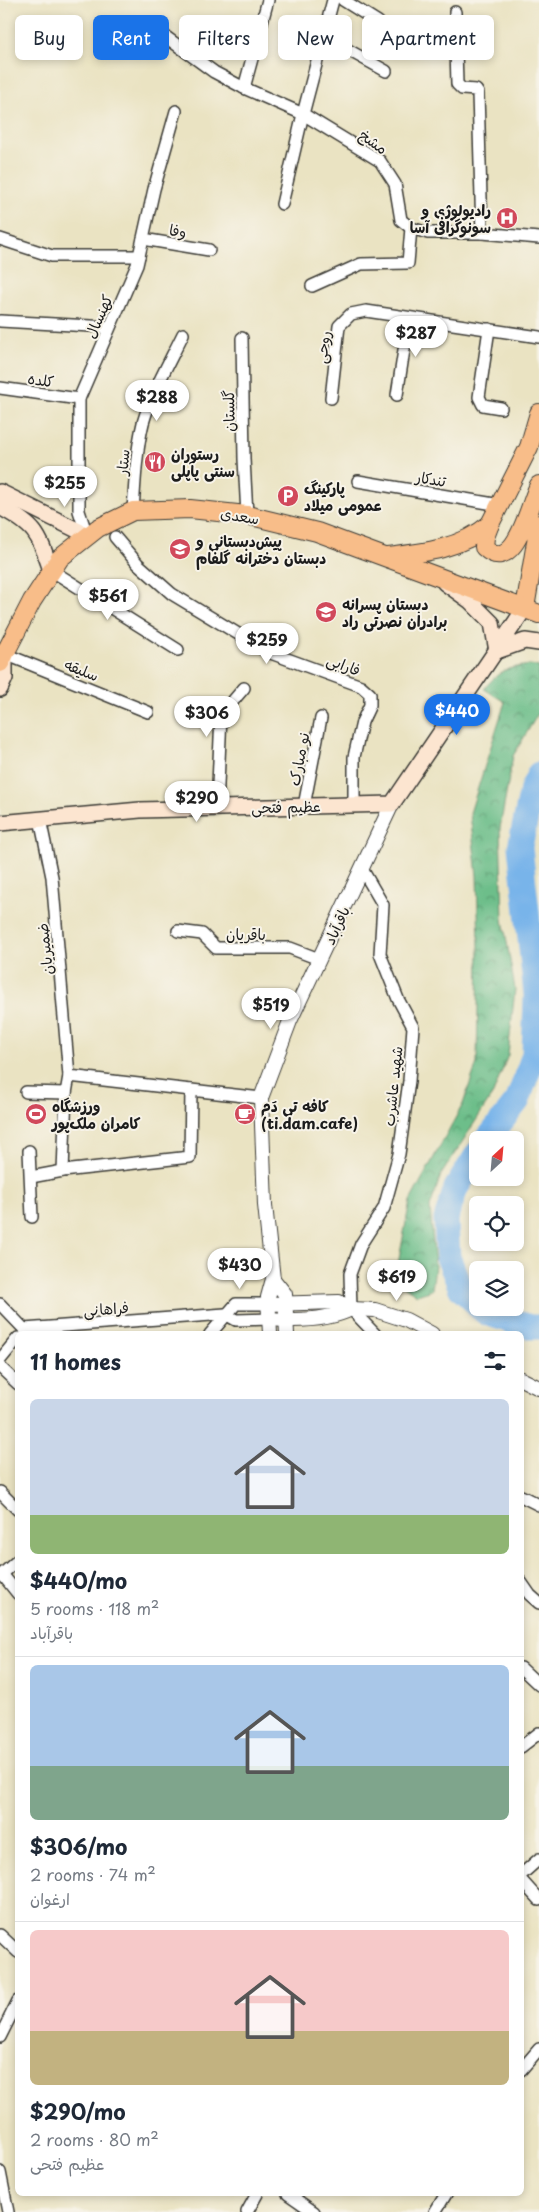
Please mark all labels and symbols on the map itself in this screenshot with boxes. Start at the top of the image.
street label: مشخ [355,123,393,159]
place label: رادیولوژی و سونوگرافی آسا [410,198,491,238]
hospital icon: رادیولوژی و سونوگرافی آسا [495,206,519,230]
street label: وفا [168,217,188,243]
street label: کهنسال [78,290,118,342]
pin: $287 [386,316,446,358]
street label: روحی [308,329,336,365]
street label: کلده [26,366,56,392]
pin: $288 [127,380,187,422]
street label: گلستان [216,390,240,432]
place label: رستوران سنتی پاپلی [171,442,235,482]
street label: ستار [109,448,135,477]
restaurant icon: رستوران سنتی پاپلی [143,450,167,474]
street label: تندکار [413,464,449,492]
pin: $255 [35,466,95,508]
place label: پارکینگ عمومی میلاد [304,476,382,516]
parking icon: پارکینگ عمومی میلاد [276,484,300,508]
street label: سعدی [219,501,261,529]
place label: پیش‌دبستانی و دبستان دخترانه گلفام [195,529,326,570]
school or university icon: پیش‌دبستانی و دبستان دخترانه گلفام [168,537,192,561]
pin: $561 [78,578,138,621]
place label: دبستان پسرانه برادران نصرتی راد [342,592,447,632]
school or university icon: دبستان پسرانه برادران نصرتی راد [314,600,338,624]
pin: $259 [237,622,297,665]
street label: فارابی [324,647,364,681]
street label: سلیقه [61,652,103,686]
pin: $440 [427,694,487,736]
pin: $306 [177,696,237,738]
street label: نو مبارک [282,730,314,788]
pin: $290 [167,780,227,823]
street label: عظیم فتحی [251,794,321,820]
street label: باقرآباد [317,902,355,948]
street label: ضمیریان [30,922,58,976]
street label: باقریان [226,922,266,945]
pin: $519 [241,988,301,1030]
street label: شهید عاشرب [376,1045,408,1127]
place label: ورزشگاه کامران ملک‌پور [50,1094,141,1134]
place label: کافه تی دَم (ti.dam.cafe) [261,1094,358,1134]
sports icon: ورزشگاه کامران ملک‌پور [24,1102,48,1126]
cafe icon: کافه تی دَم (ti.dam.cafe) [233,1102,257,1126]
north arrow [469,1131,524,1186]
pin: $430 [210,1248,270,1290]
pin: $619 [367,1260,427,1302]
street label: فراهانی [82,1295,130,1321]

